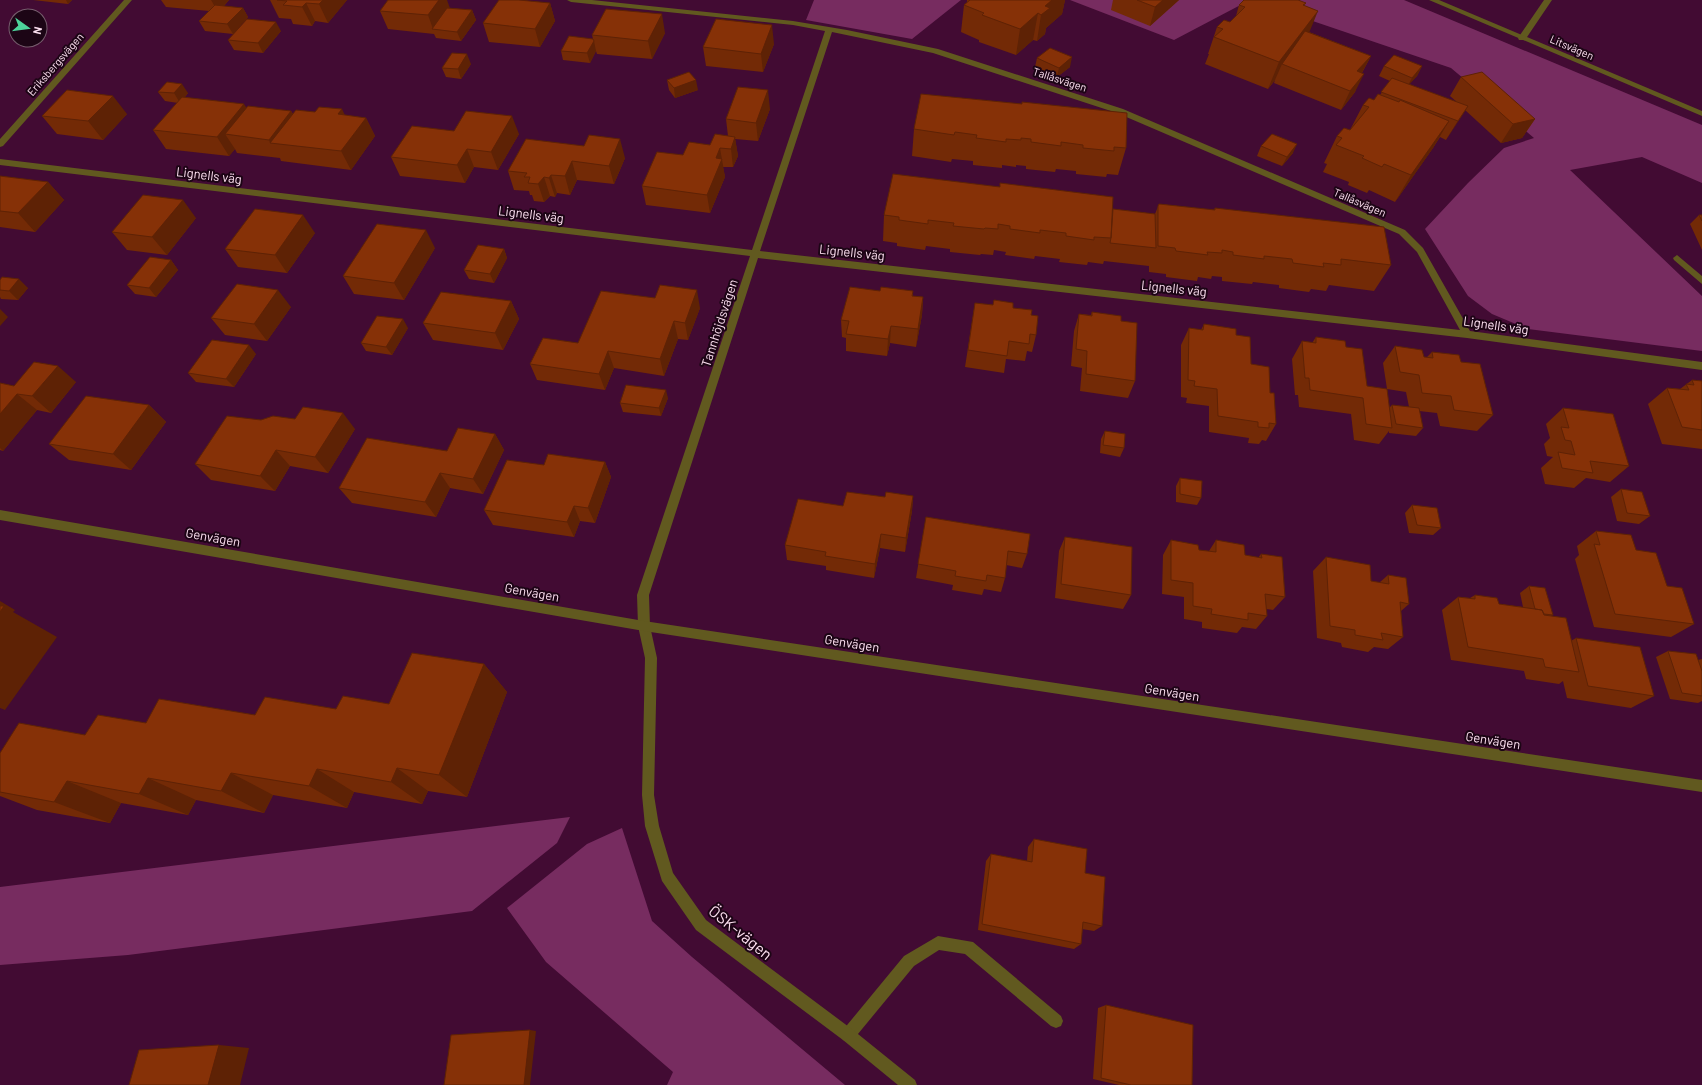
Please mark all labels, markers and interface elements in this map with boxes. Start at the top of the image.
north arrow [8,8,48,48]
text: N [31,25,45,36]
street label: Eriksbergsvägen [24,30,86,98]
street label: Litsvägen [1548,32,1596,62]
street label: Tallåsvägen [1031,64,1089,94]
street label: Lignells väg [175,163,243,187]
street label: Tallåsvägen [1332,185,1388,219]
street label: Lignells väg [497,202,565,226]
street label: Lignells väg [818,241,886,263]
street label: Tannhöjdsvägen [697,277,741,369]
street label: Lignells väg [1140,277,1208,299]
street label: Lignells väg [1462,312,1530,338]
street label: Genvägen [184,524,242,550]
street label: Genvägen [503,579,561,605]
street label: Genvägen [823,631,881,655]
street label: Genvägen [1143,680,1201,704]
street label: Genvägen [1464,728,1522,752]
street label: ÖSK-vägen [705,901,777,963]

